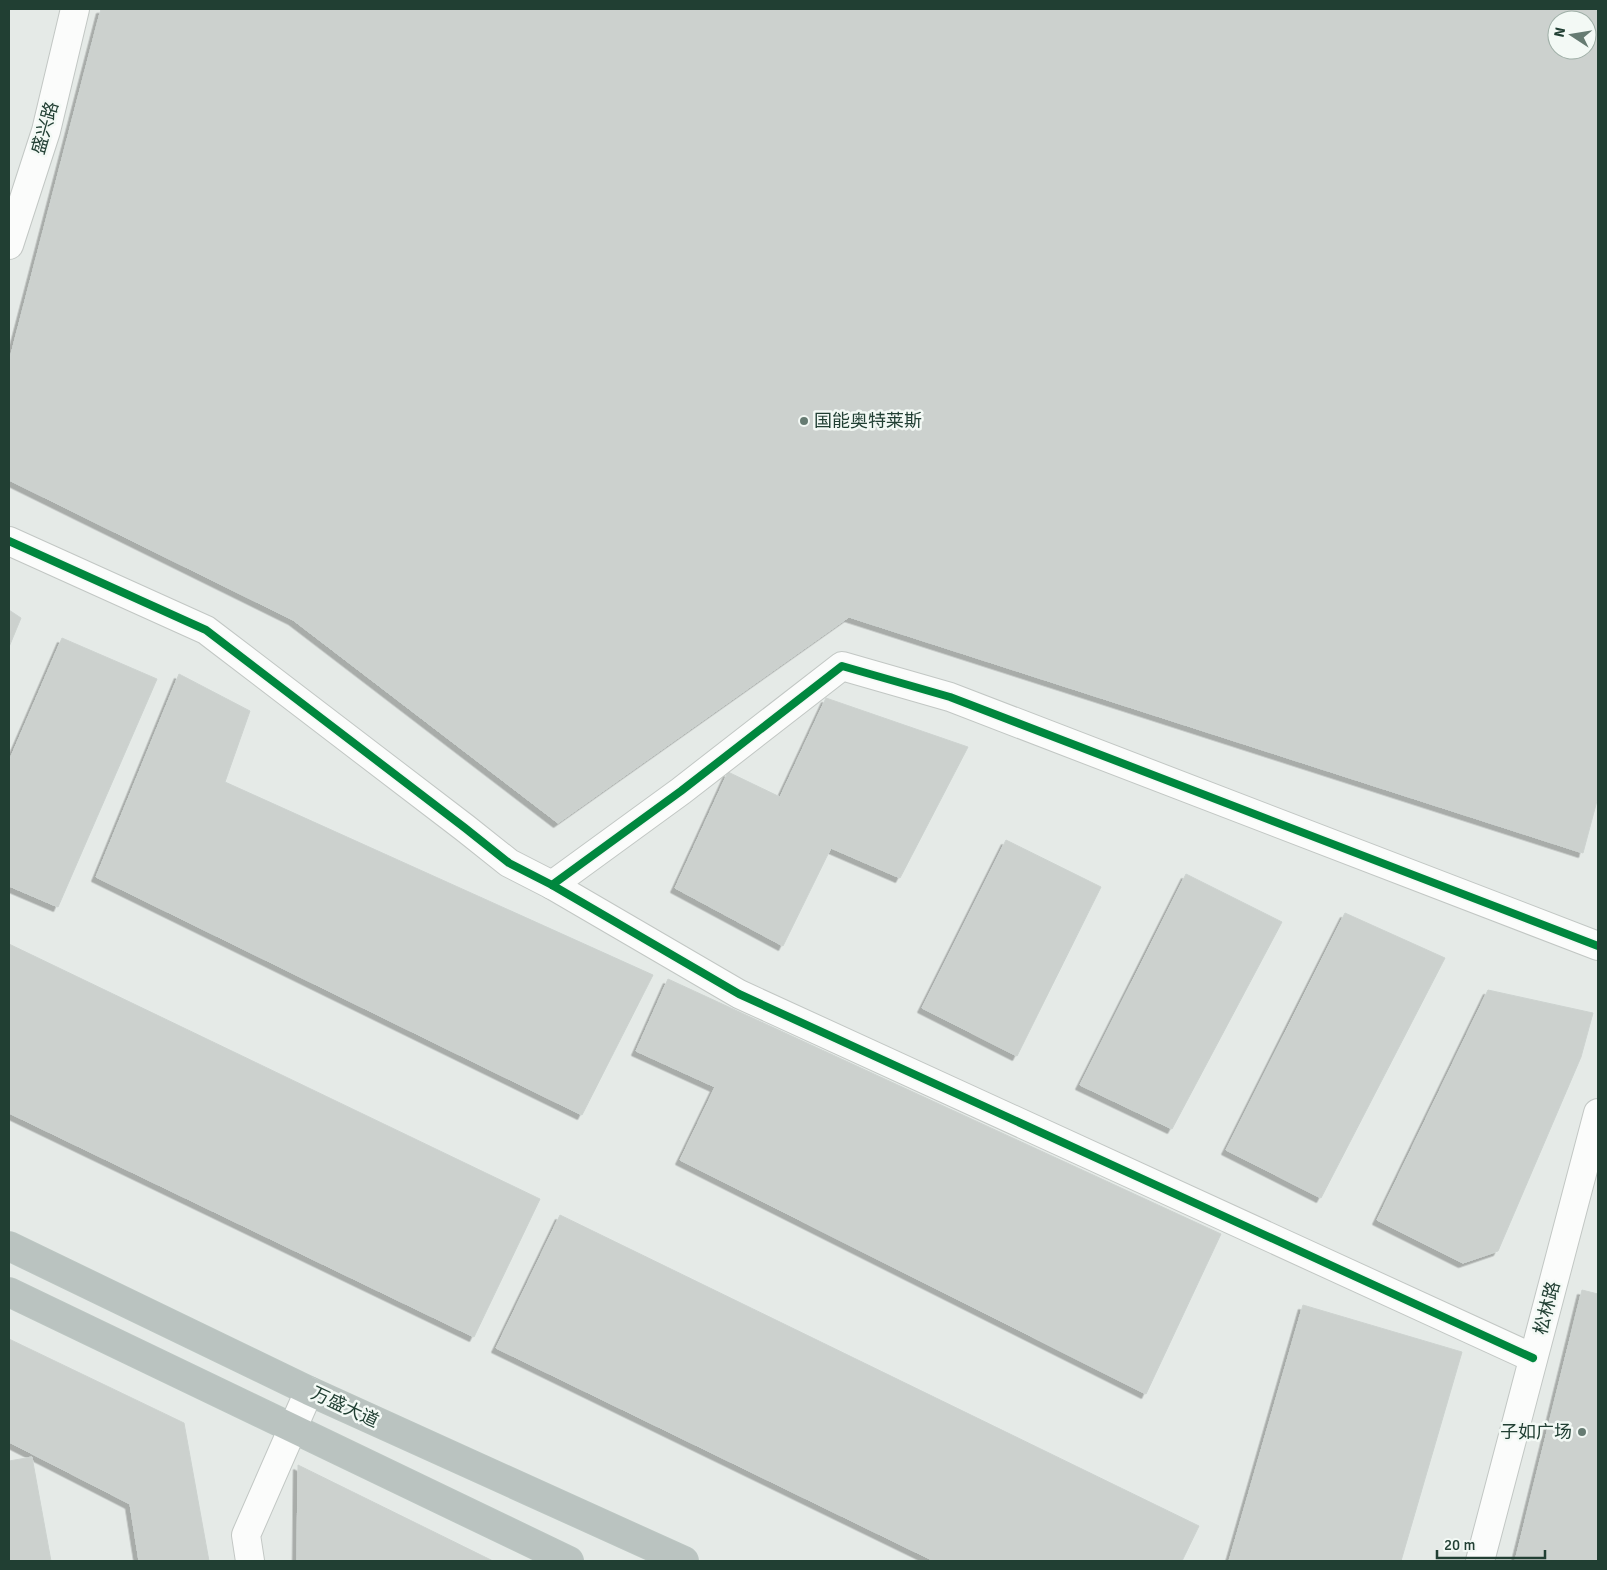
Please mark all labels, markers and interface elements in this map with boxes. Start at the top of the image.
north arrow [1547,10,1597,60]
text: N [1550,26,1569,39]
street label: 盛兴路 [27,99,63,157]
place label: 国能奥特莱斯 [814,410,922,432]
marker: 国能奥特莱斯 [798,415,810,427]
street label: 松林路 [1529,1279,1565,1337]
street label: 万盛大道 [308,1382,382,1432]
place label: 子如广场 [1500,1421,1572,1443]
marker: 子如广场 [1576,1426,1588,1438]
scale bar [1437,1528,1544,1560]
text: 20 m [1444,1536,1475,1554]

